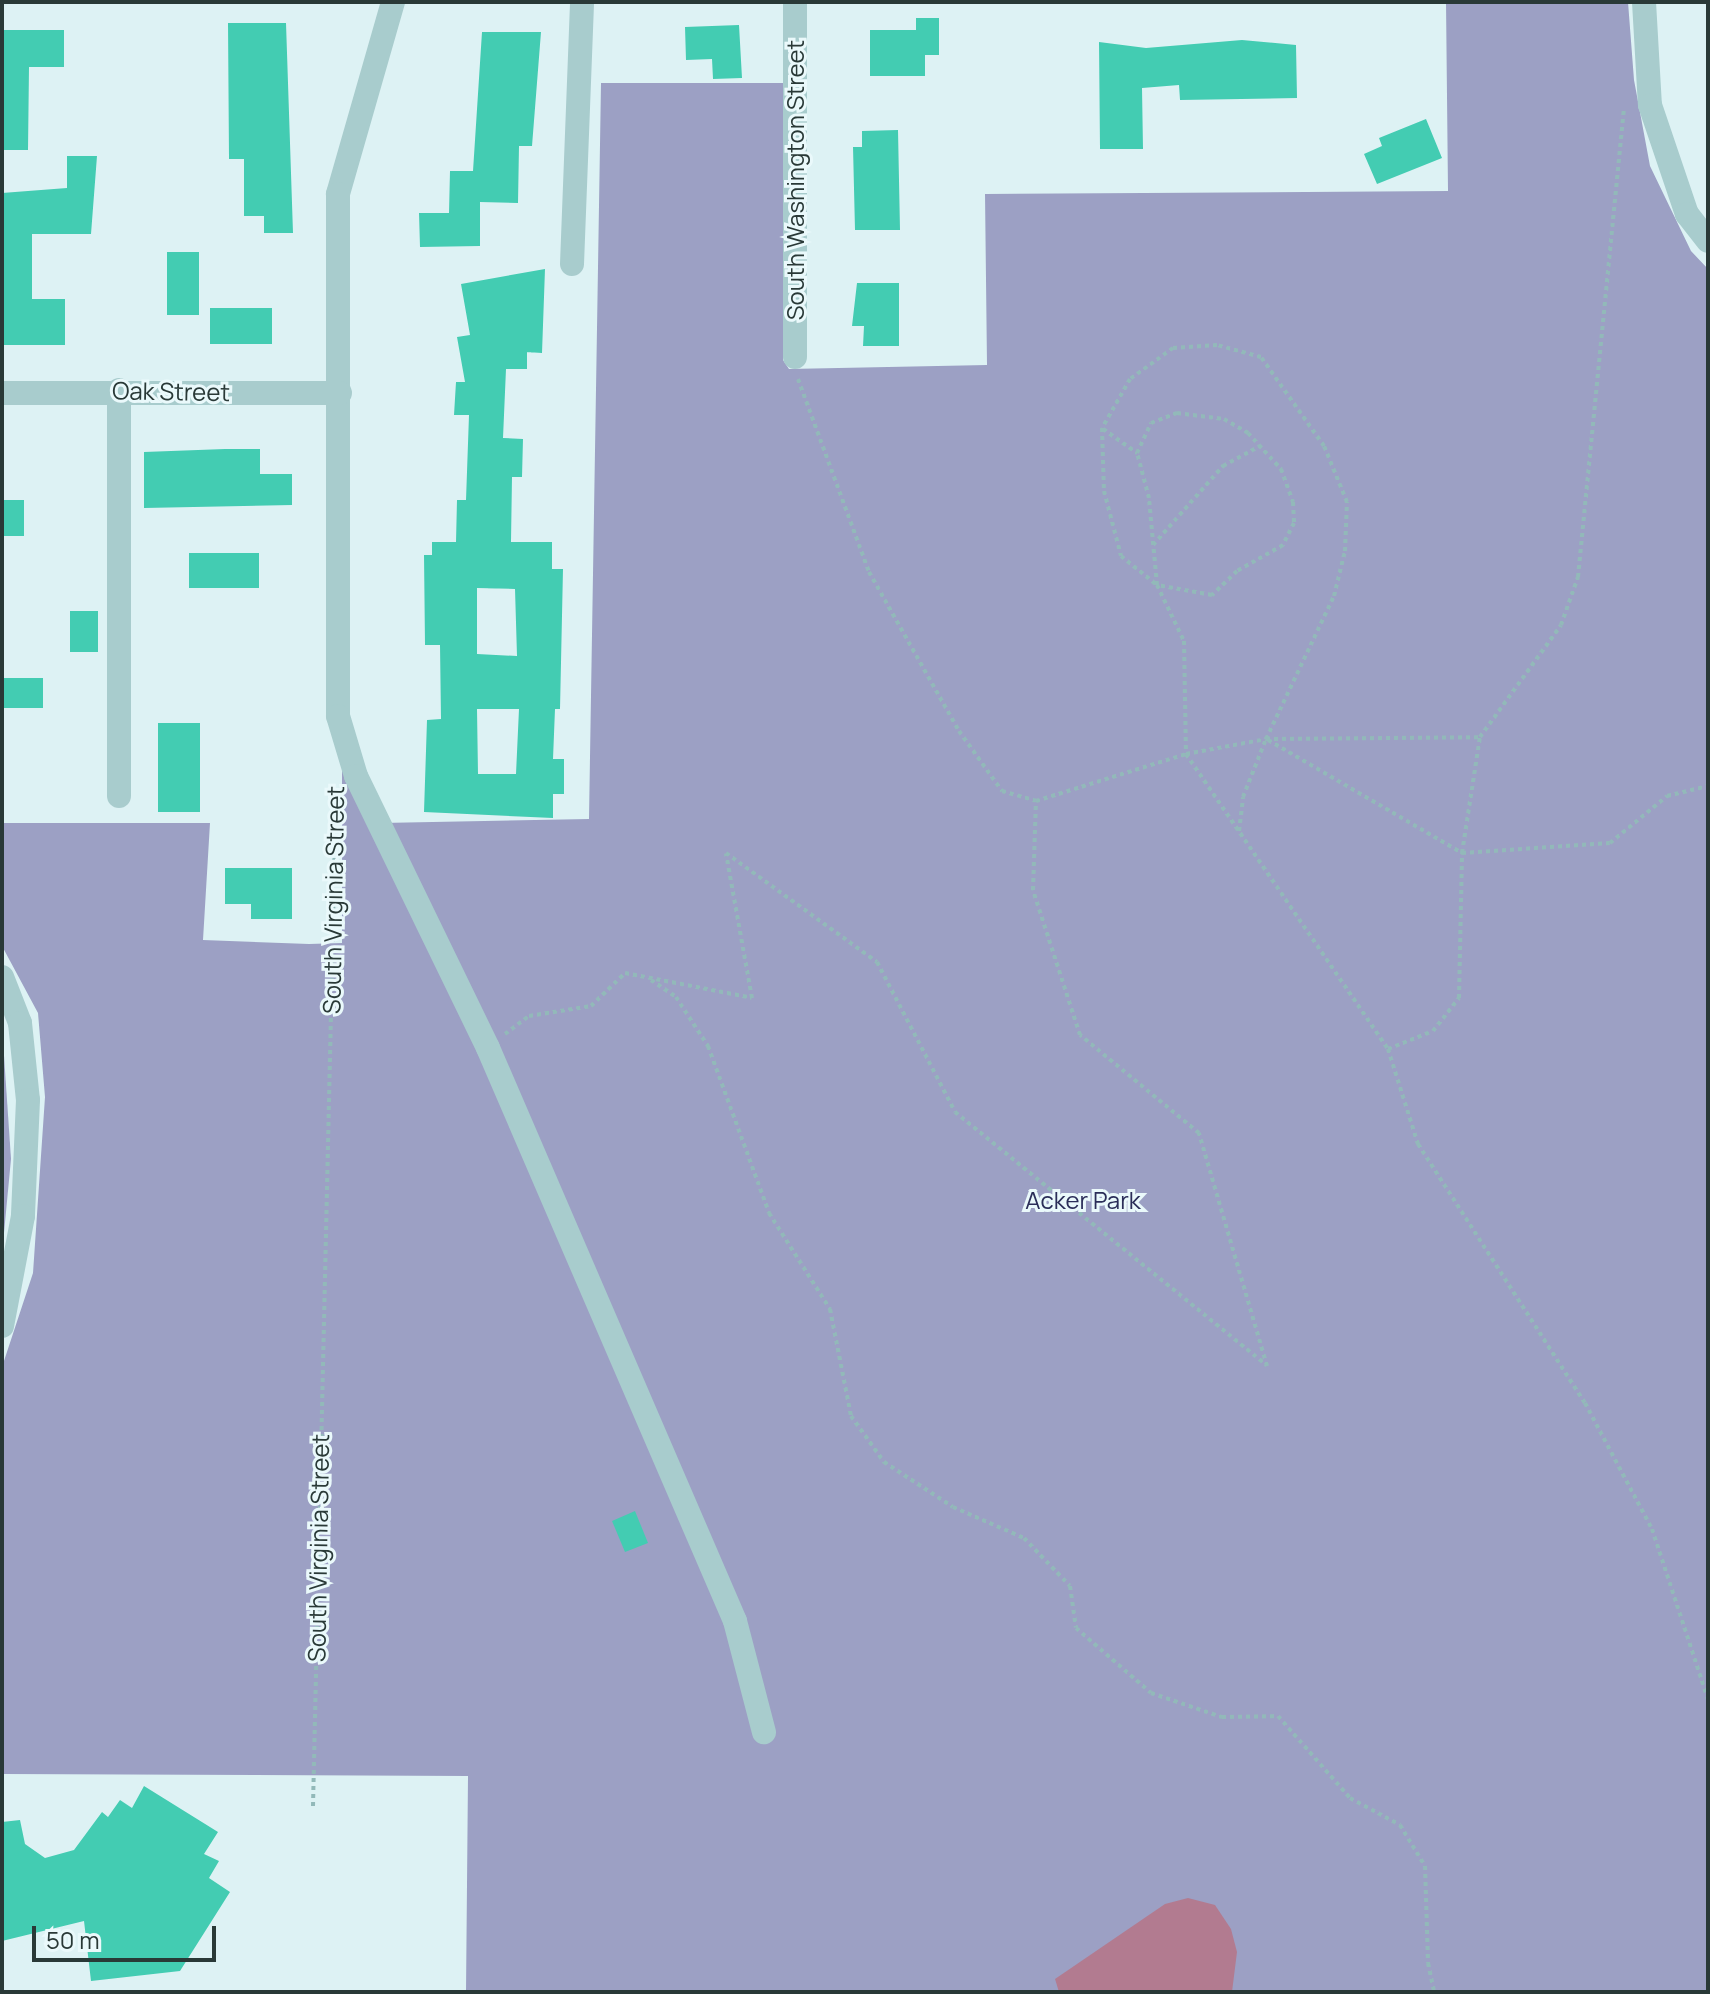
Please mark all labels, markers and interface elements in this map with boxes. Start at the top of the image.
street label: South Washington Street [781,40,809,320]
street label: Oak Street [112,376,230,406]
street label: South Virginia Street [317,786,349,1014]
park label: Acker Park [1025,1186,1141,1214]
street label: South Virginia Street [302,1434,334,1662]
scale bar [36,1910,220,1960]
text: 50 m [46,1923,100,1956]

